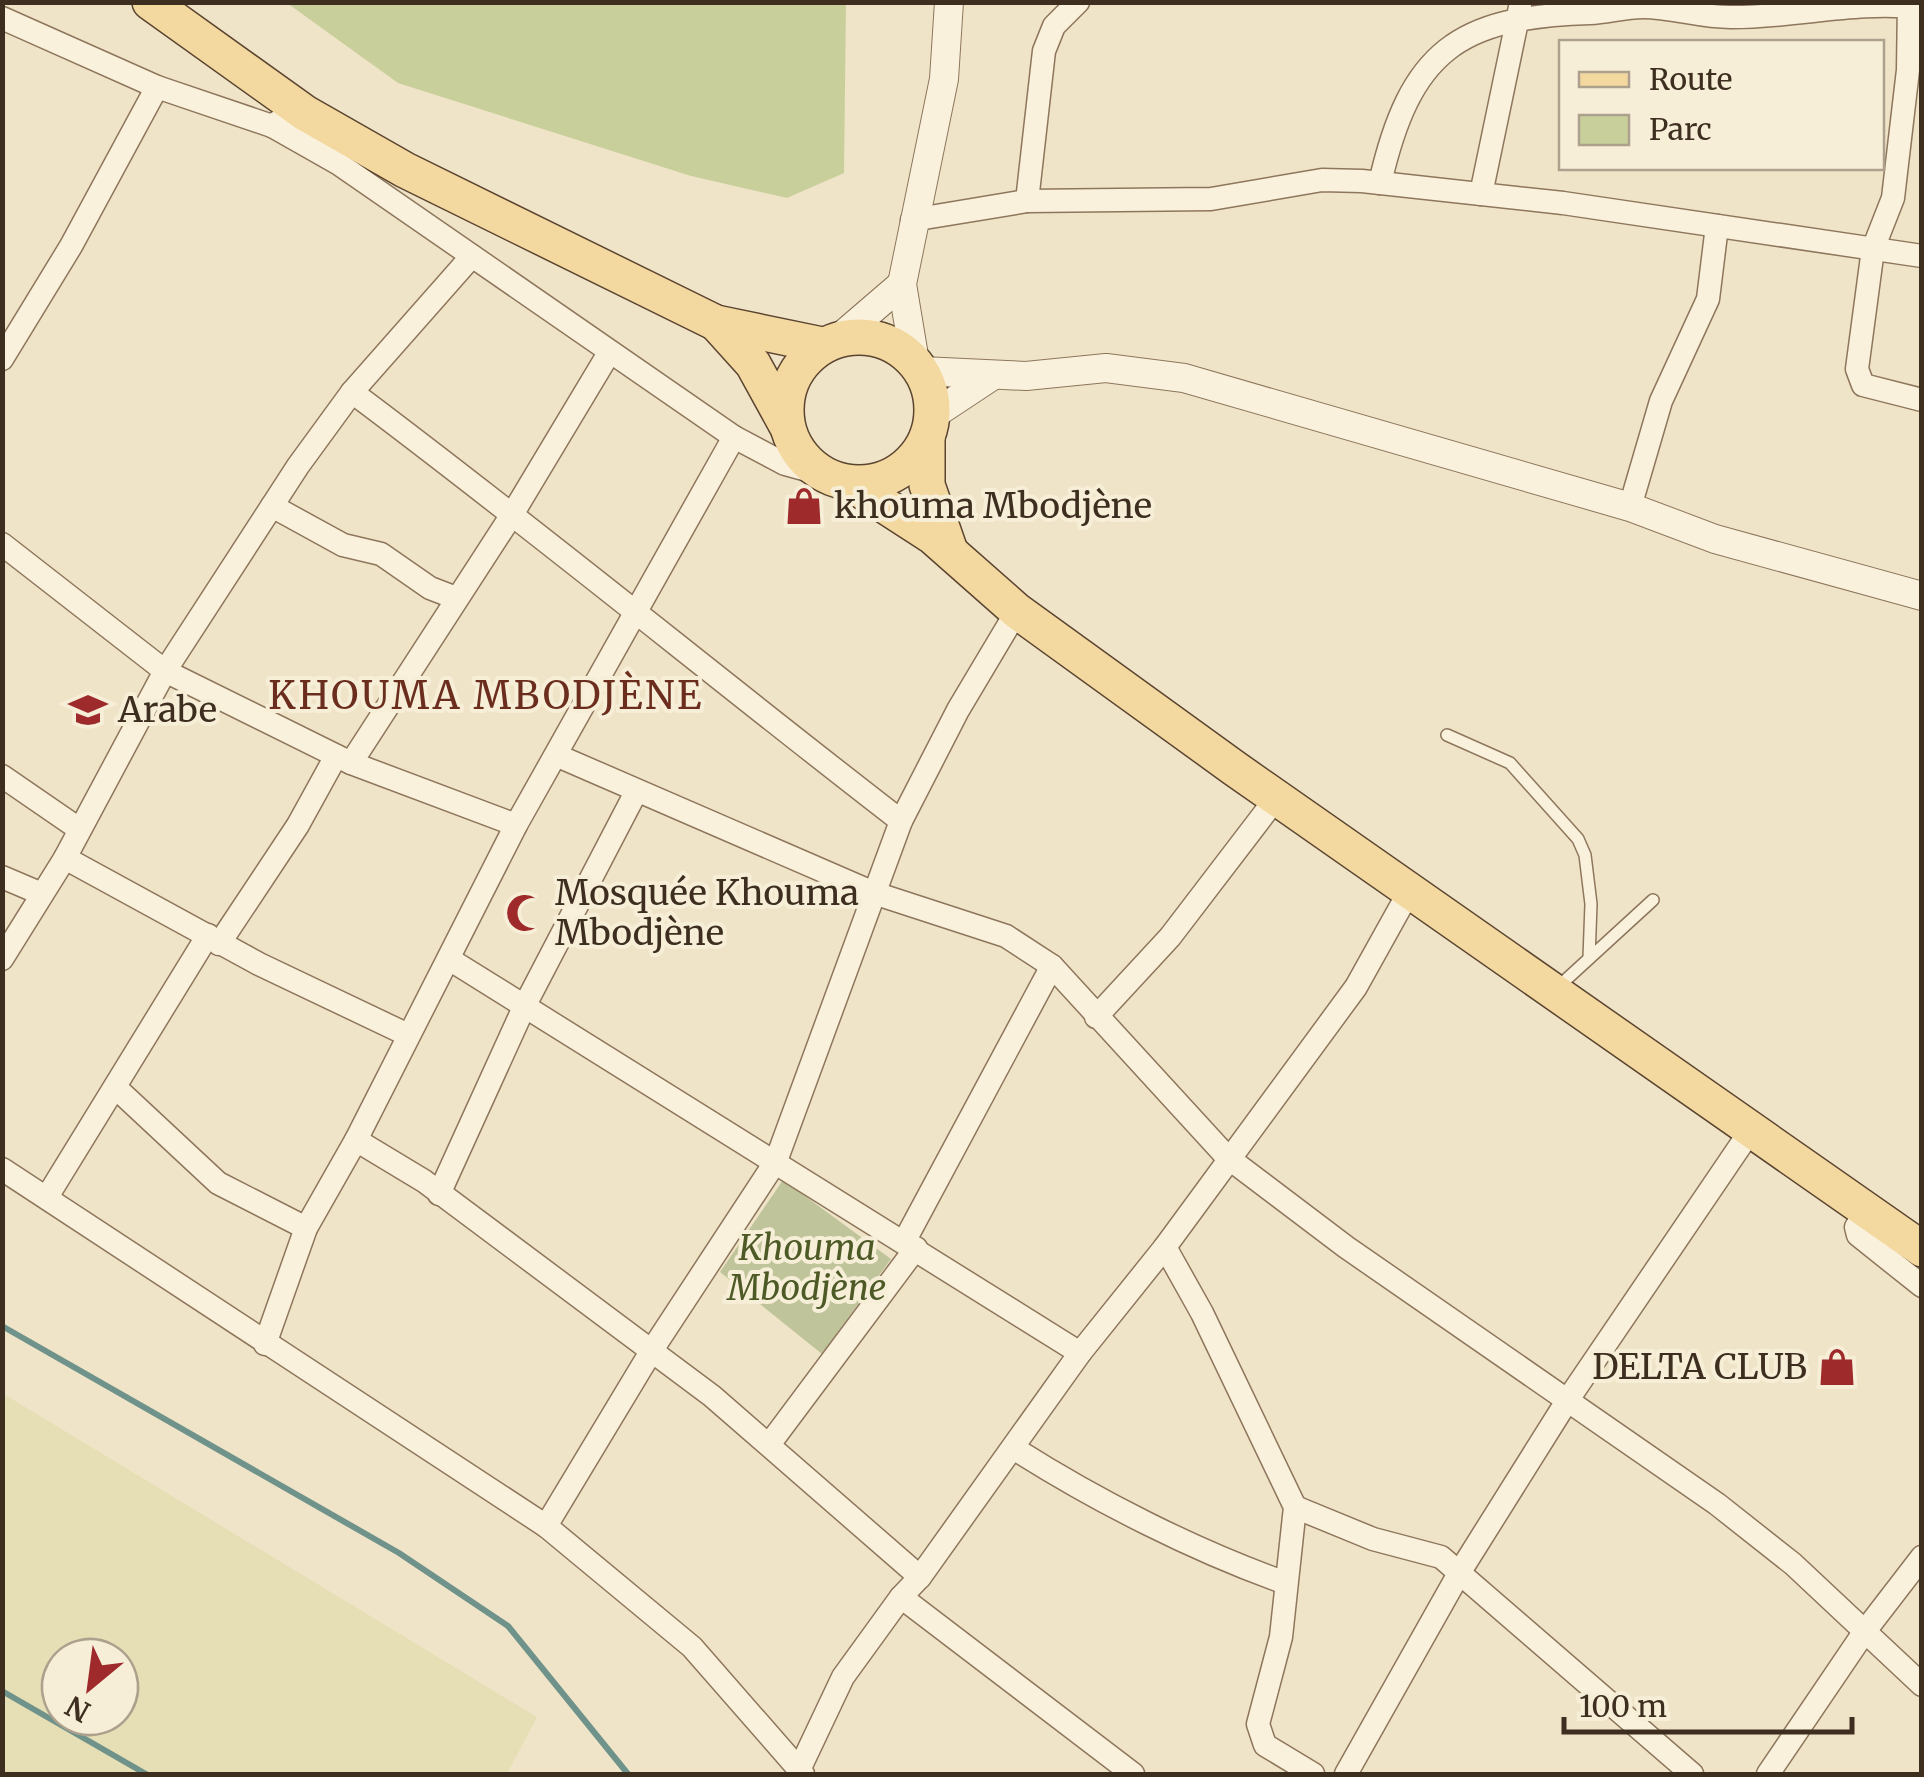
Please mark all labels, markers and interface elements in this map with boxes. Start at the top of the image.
legend [1559,40,1884,170]
text: Route [1649,60,1732,98]
text: Parc [1649,110,1712,148]
place label: khouma Mbodjène [834,484,1152,528]
shop icon: khouma Mbodjène [783,485,825,527]
district label: KHOUMA MBODJÈNE [268,670,704,719]
place label: Arabe [117,688,217,732]
school or university icon: Arabe [67,689,109,731]
place label: Mosquée Khouma Mbodjène [555,871,859,955]
mosque icon: Mosquée Khouma Mbodjène [504,892,546,934]
park label: Khouma Mbodjène [726,1226,886,1310]
place label: DELTA CLUB [1592,1345,1807,1389]
shop icon: DELTA CLUB [1816,1346,1858,1388]
north arrow [40,1637,140,1737]
scale bar [1564,1672,1852,1734]
text: 100 m [1579,1687,1667,1725]
text: N [59,1688,96,1730]

